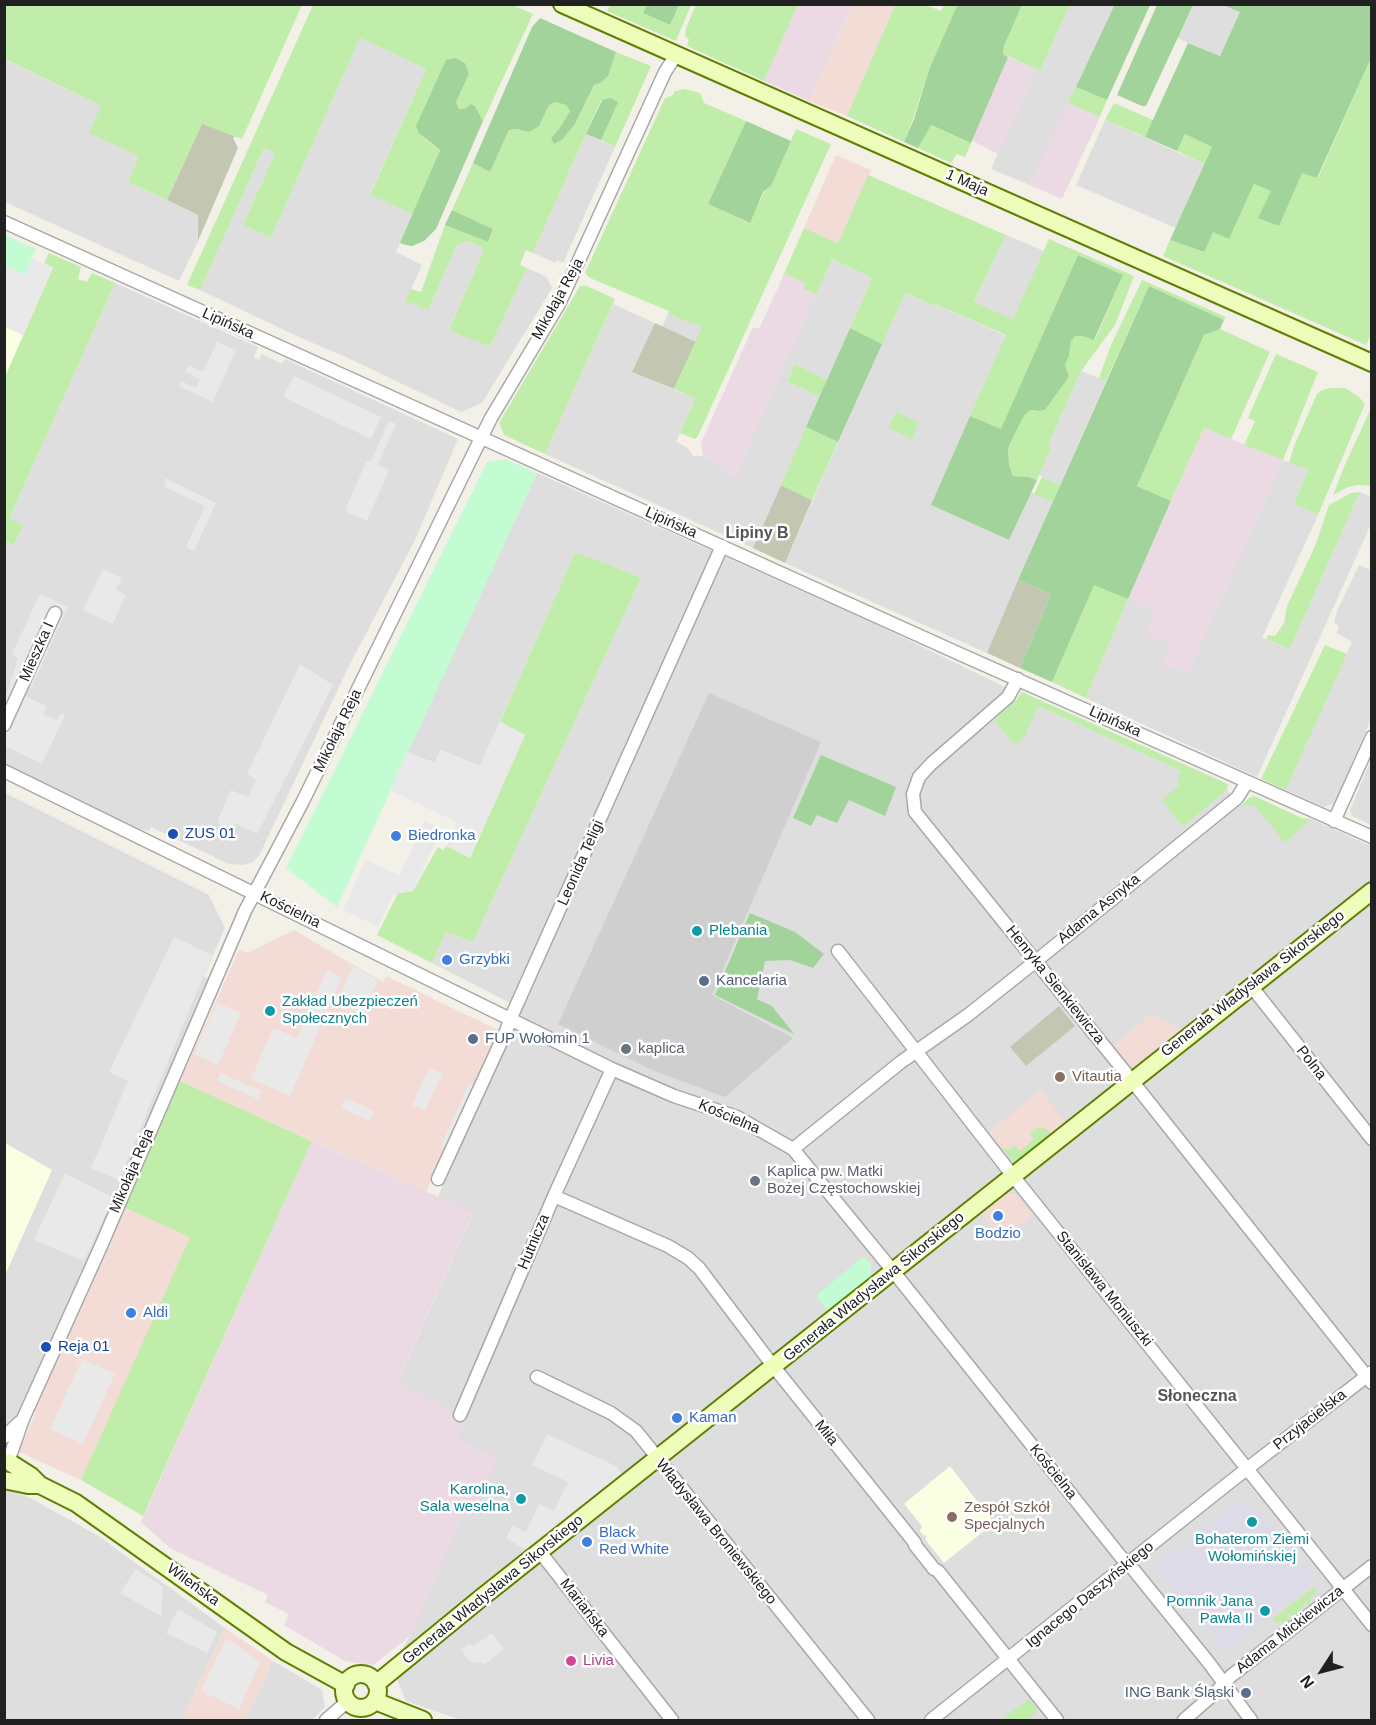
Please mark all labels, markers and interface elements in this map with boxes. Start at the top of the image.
street label: 1 Maja [943,166,991,200]
street label: Mikołaja Reja [528,255,588,343]
street label: Lipińska [199,305,257,343]
street label: Lipińska [642,504,700,542]
district label: Lipiny B [725,524,789,544]
street label: Mieszka I [16,619,58,685]
street label: Mikołaja Reja [310,687,366,775]
street label: Lipińska [1086,703,1144,741]
street label: Leonida Teligi [554,817,608,909]
place label: ZUS 01 [185,825,236,843]
marker: ZUS 01 [166,827,180,841]
place label: Biedronka [408,827,476,845]
marker: Biedronka [389,829,403,843]
street label: Adama Asnyka [1054,870,1144,948]
street label: Kościelna [257,888,323,932]
street label: Generała Władysława Sikorskiego [1158,907,1348,1061]
place label: Plebania [709,922,767,940]
street label: Henryka Sienkiewicza [1002,922,1108,1048]
marker: Plebania [690,924,704,938]
place label: Grzybki [459,951,510,969]
marker: Grzybki [440,953,454,967]
place label: Kancelaria [716,972,787,990]
marker: Kancelaria [697,974,711,988]
place label: Zakład Ubezpieczeń Społecznych [282,993,418,1028]
marker: Zakład Ubezpieczeń Społecznych [263,1004,277,1018]
place label: FUP Wołomin 1 [485,1030,590,1048]
marker: FUP Wołomin 1 [466,1032,480,1046]
place label: kaplica [638,1040,685,1058]
marker: kaplica [619,1042,633,1056]
street label: Polna [1292,1042,1330,1084]
place label: Vitautia [1072,1068,1122,1086]
marker: Vitautia [1053,1070,1067,1084]
street label: Kościelna [696,1096,762,1138]
street label: Mikołaja Reja [106,1126,158,1216]
place label: Kaplica pw. Matki Bożej Częstochowskiej [767,1163,920,1198]
marker: Kaplica pw. Matki Bożej Częstochowskiej [748,1174,762,1188]
street label: Generała Władysława Sikorskiego [780,1208,968,1366]
marker: Bodzio [991,1209,1005,1223]
street label: Hutnicza [514,1212,554,1272]
place label: Bodzio [975,1225,1021,1243]
street label: Stanisława Moniuszki [1052,1228,1156,1350]
place label: Aldi [143,1304,168,1322]
marker: Aldi [124,1306,138,1320]
place label: Reja 01 [58,1338,110,1356]
marker: Reja 01 [39,1340,53,1354]
street label: Przyjacielska [1270,1386,1350,1454]
district label: Słoneczna [1157,1387,1237,1407]
place label: Kaman [689,1409,737,1427]
marker: Kaman [670,1411,684,1425]
street label: Miła [810,1417,842,1449]
street label: Kościelna [1026,1441,1080,1503]
street label: Władysława Broniewskiego [652,1456,780,1608]
place label: Karolina, Sala weselna [420,1481,509,1516]
marker: Karolina, Sala weselna [514,1492,528,1506]
place label: Zespół Szkół Specjalnych [964,1499,1050,1534]
marker: Zespół Szkół Specjalnych [945,1510,959,1524]
street label: Generała Władysława Sikorskiego [399,1511,587,1669]
marker: Bohaterom Ziemi Wołomińskiej [1245,1515,1259,1529]
place label: Black Red White [599,1524,669,1559]
place label: Bohaterom Ziemi Wołomińskiej [1195,1531,1309,1566]
marker: Black Red White [580,1535,594,1549]
street label: Ignacego Daszyńskiego [1022,1538,1158,1652]
street label: Wileńska [163,1560,223,1610]
street label: Mariańska [556,1575,612,1641]
street label: Adama Mickiewicza [1233,1582,1347,1678]
place label: Pomnik Jana Pawła II [1166,1593,1253,1628]
marker: Pomnik Jana Pawła II [1258,1604,1272,1618]
north arrow [1292,1641,1352,1701]
place label: Livia [583,1652,614,1670]
marker: Livia [564,1654,578,1668]
text: N [1297,1672,1317,1692]
place label: ING Bank Śląski [1125,1684,1234,1702]
marker: ING Bank Śląski [1239,1686,1253,1700]

